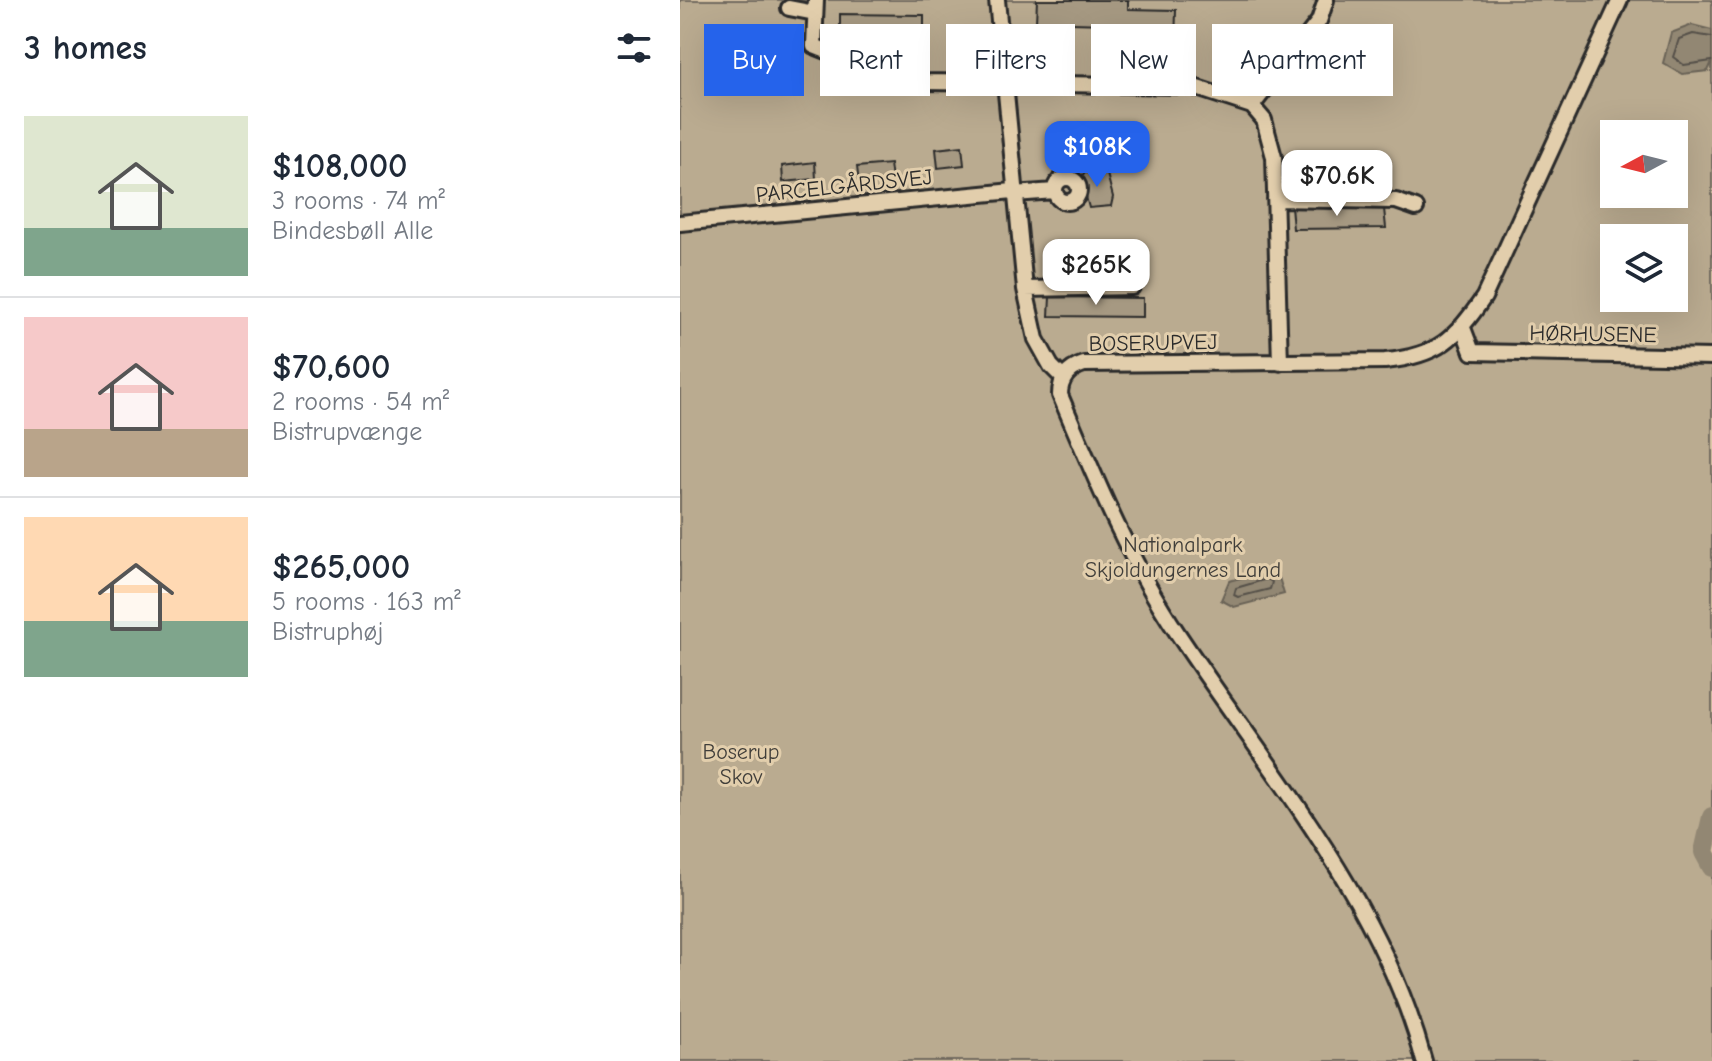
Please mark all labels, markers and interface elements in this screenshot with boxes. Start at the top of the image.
chip: Buy [704,24,804,96]
chip: Rent [820,24,930,96]
chip: Filters [946,24,1075,96]
chip: New [1091,24,1196,96]
chip: Apartment [1212,24,1393,96]
icon: filters [612,26,656,70]
text: 3 homes [24,28,147,68]
north arrow [1600,120,1688,208]
map controls [1600,120,1688,312]
pin: $108K [1041,121,1153,189]
text: $108K [1063,132,1131,162]
text: $108,000 [272,146,408,186]
icon: home [88,148,184,244]
pin: $70.6K [1272,150,1402,218]
text: $70.6K [1299,161,1375,191]
street label: PARCELGÅRDSVEJ [754,162,934,208]
text: 3 rooms · 74 m² [272,186,445,216]
text: Bindesbøll Alle [272,216,433,246]
button: layers [1600,224,1688,312]
pin: $265K [1040,239,1152,307]
text: $265K [1061,250,1131,280]
street label: HØRHUSENE [1529,320,1657,348]
street label: BOSERUPVEJ [1088,329,1218,357]
text: $70,600 [272,347,390,387]
icon: home [88,349,184,445]
text: 2 rooms · 54 m² [272,387,449,417]
text: Bistrupvænge [272,417,422,447]
park label: Nationalpark Skjoldungernes Land [1085,532,1281,583]
text: $265,000 [272,547,410,587]
icon: home [88,549,184,645]
text: 5 rooms · 163 m² [272,587,461,617]
text: Bistruphøj [272,617,383,647]
park label: Boserup Skov [703,739,779,790]

